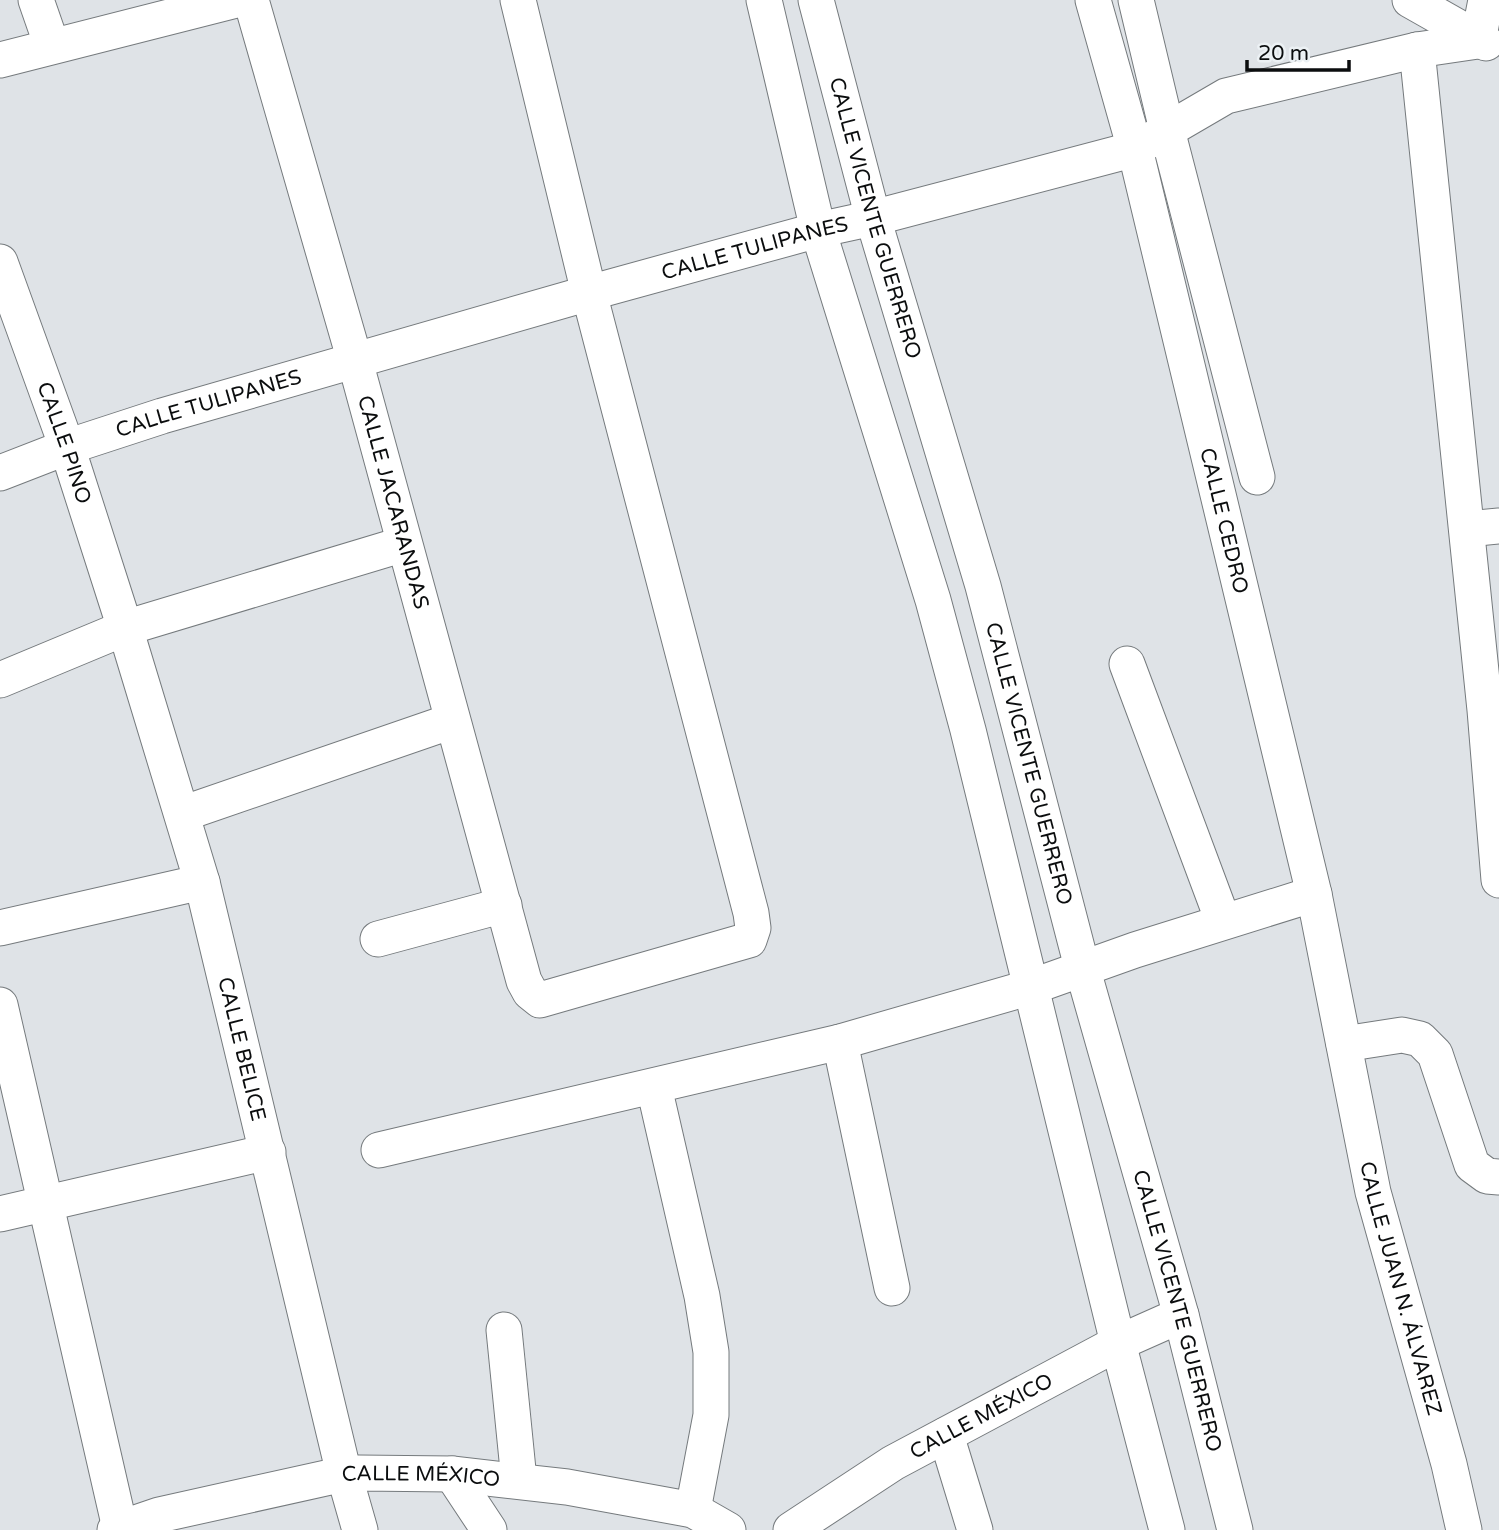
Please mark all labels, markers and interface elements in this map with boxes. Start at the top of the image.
scale bar [1247,28,1348,72]
text: 20 m [1258,41,1309,66]
street label: CALLE VICENTE GUERRERO [824,75,927,362]
street label: CALLE TULIPANES [659,211,851,285]
street label: CALLE TULIPANES [113,364,304,443]
street label: CALLE PINO [32,378,97,507]
street label: CALLE JACARANDAS [352,393,435,612]
street label: CALLE CEDRO [1195,445,1254,596]
street label: CALLE VICENTE GUERRERO [980,620,1078,908]
street label: CALLE BELICE [213,974,271,1124]
street label: CALLE JUAN N. ÁLVAREZ [1355,1159,1447,1418]
street label: CALLE VICENTE GUERRERO [1128,1167,1227,1454]
street label: CALLE MÉXICO [905,1368,1057,1464]
street label: CALLE MÉXICO [341,1460,501,1492]

